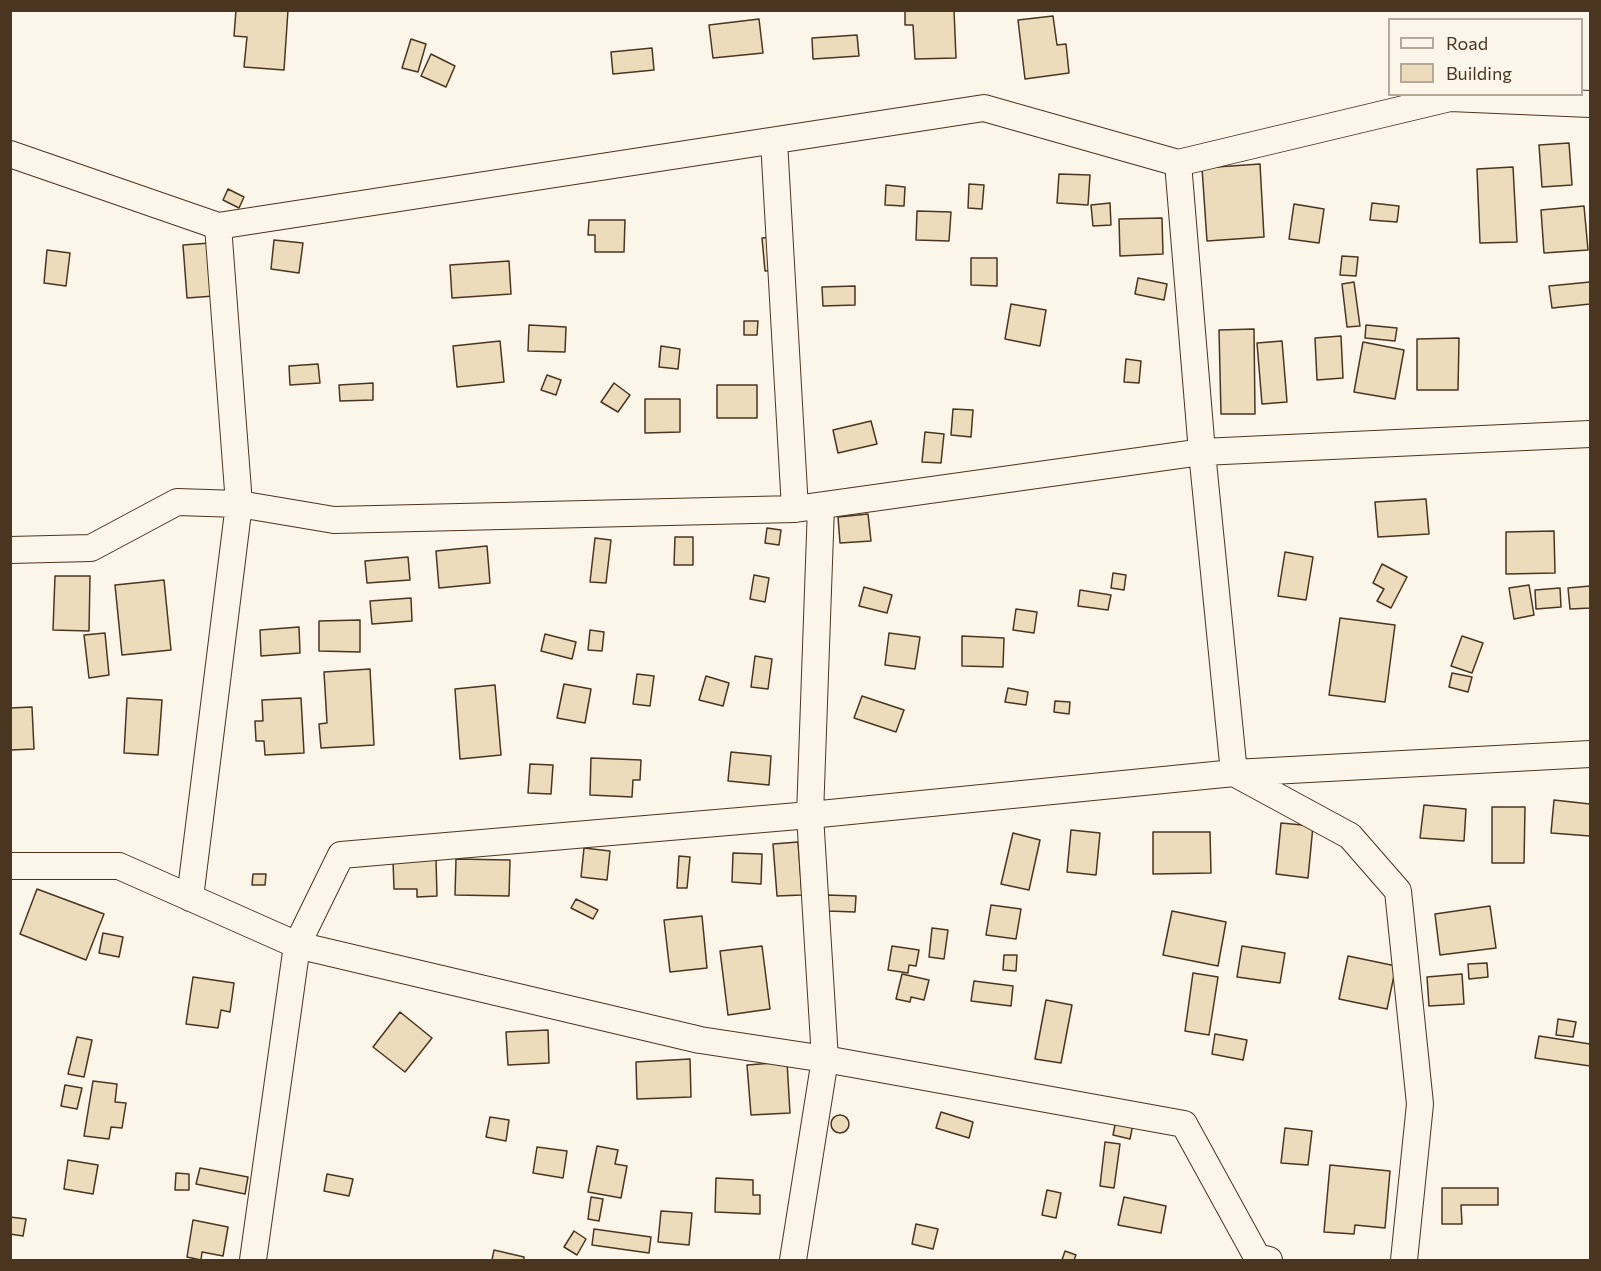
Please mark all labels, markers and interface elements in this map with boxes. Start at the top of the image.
legend [1388,18,1583,96]
text: Road [1446,32,1488,54]
text: Building [1446,62,1512,84]

